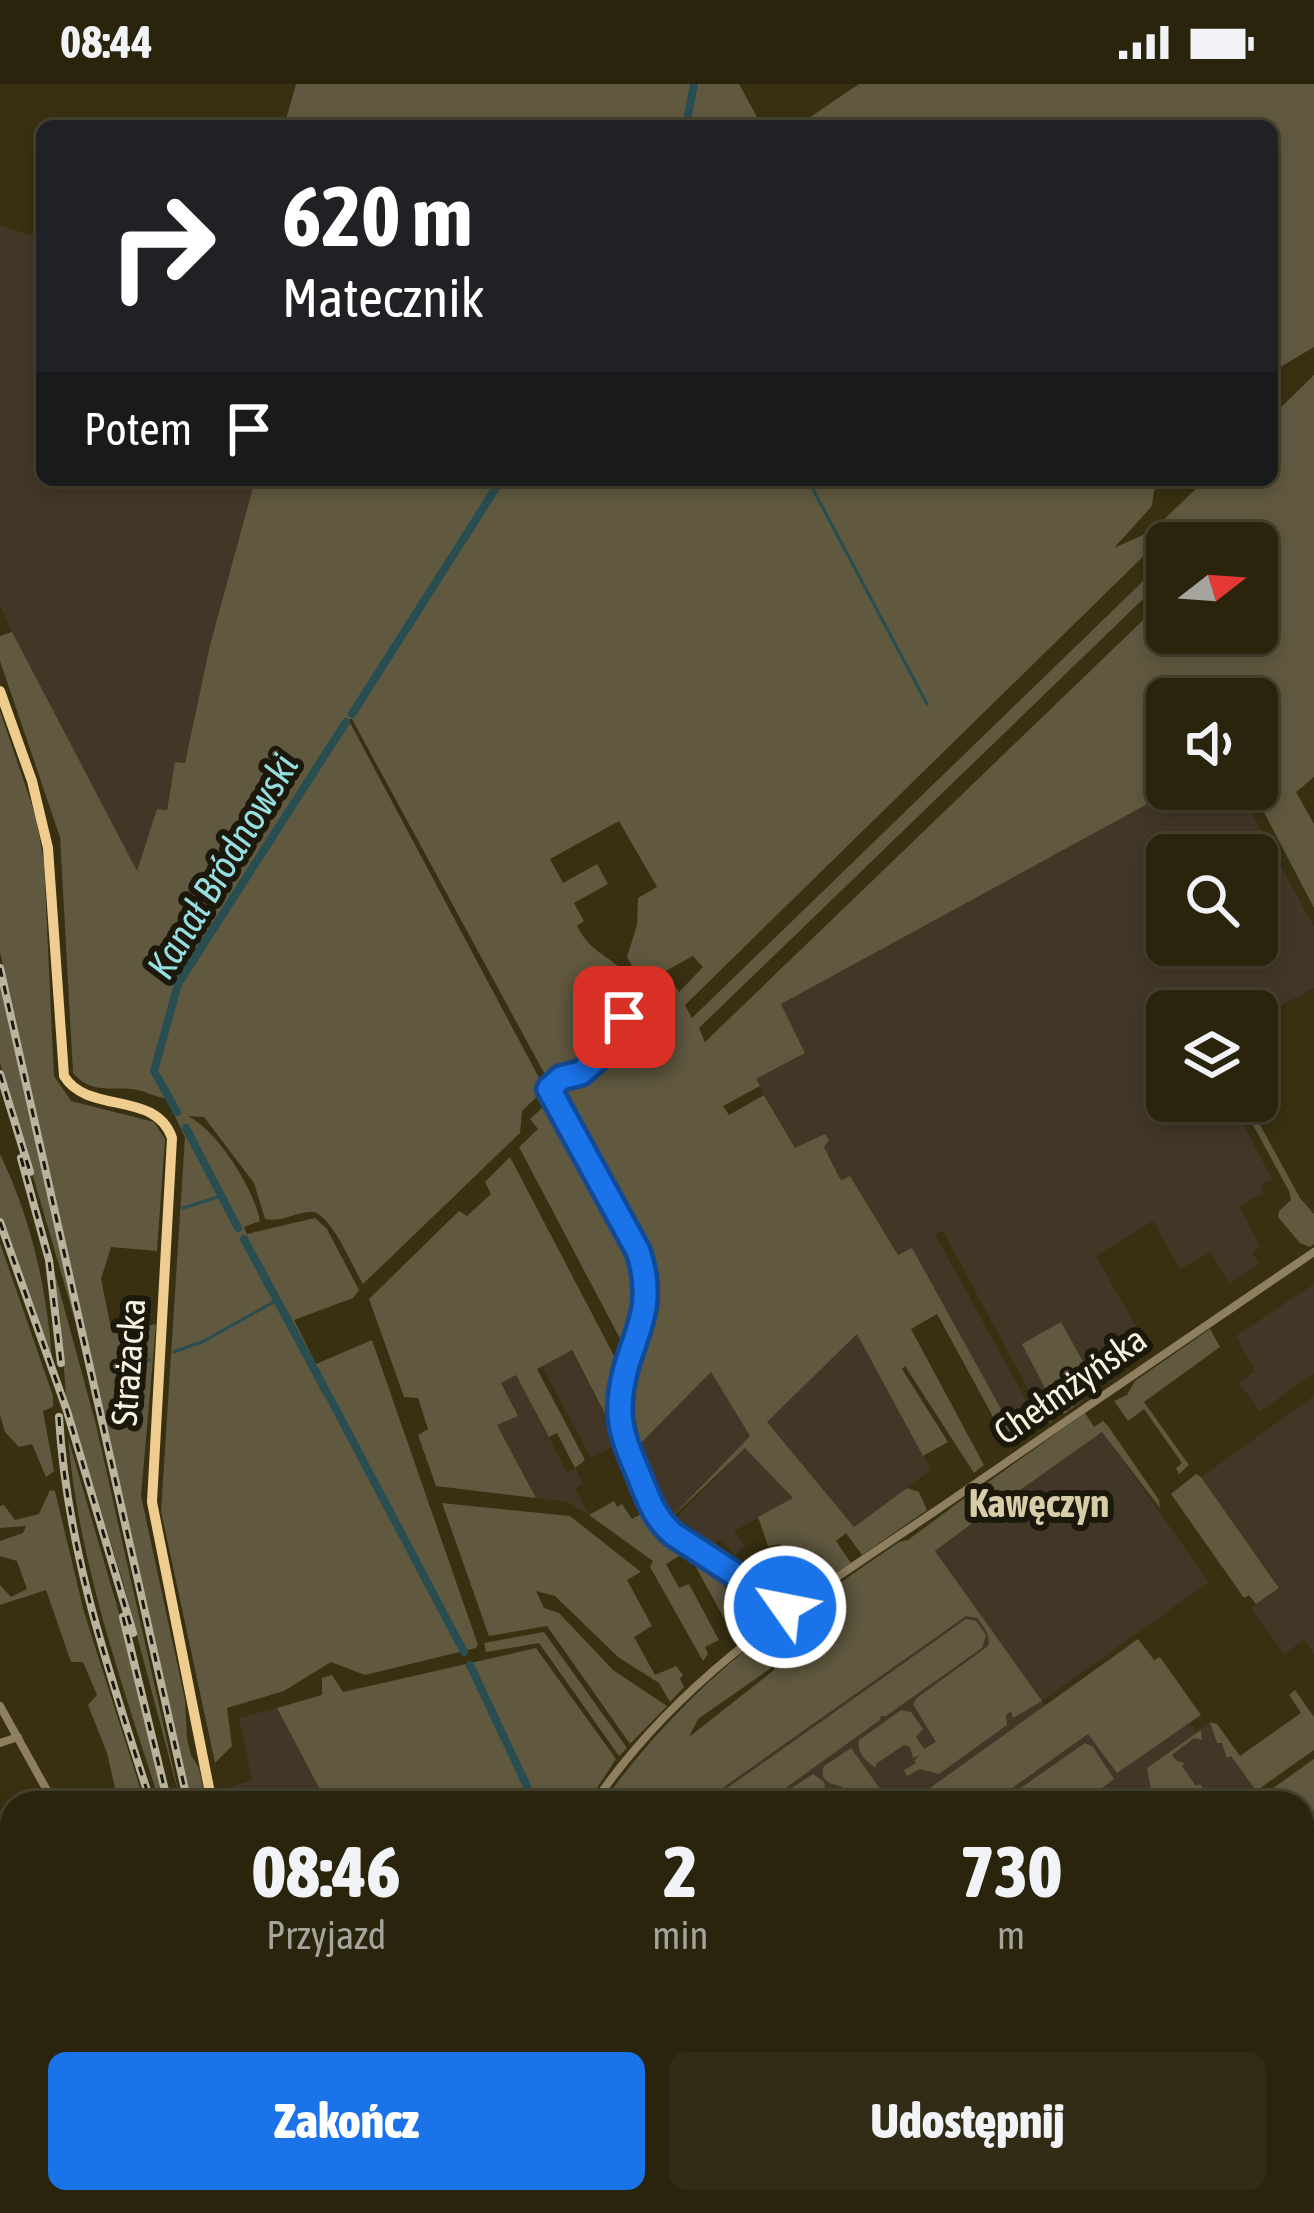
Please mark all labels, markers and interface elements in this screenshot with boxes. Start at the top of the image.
text: 08:44 [60,16,153,68]
icon: right [84,168,240,324]
text: 620 m [282,168,472,264]
text: Matecznik [282,267,484,328]
icon: arrive [216,396,282,462]
text: Potem [84,403,192,455]
north arrow [1146,522,1278,654]
map controls [1146,522,1278,1122]
button: sound [1146,678,1278,810]
water label: Kanał Bródnowski [138,746,306,986]
button: search [1146,834,1278,966]
pin [573,966,675,1068]
icon: arrive [591,984,657,1050]
button: layers [1146,990,1278,1122]
street label: Strażacka [103,1297,153,1427]
street label: Chełmżyńska [986,1317,1154,1453]
district label: Kawęczyn [969,1481,1109,1525]
position arrow [722,1544,848,1670]
text: 08:46 [252,1830,400,1912]
text: 2 [663,1830,697,1912]
text: 730 [960,1830,1062,1912]
text: Przyjazd [266,1913,386,1957]
text: min [652,1913,708,1957]
text: m [997,1913,1025,1957]
button: Zakończ [48,2052,645,2190]
button: Udostępnij [669,2052,1266,2190]

